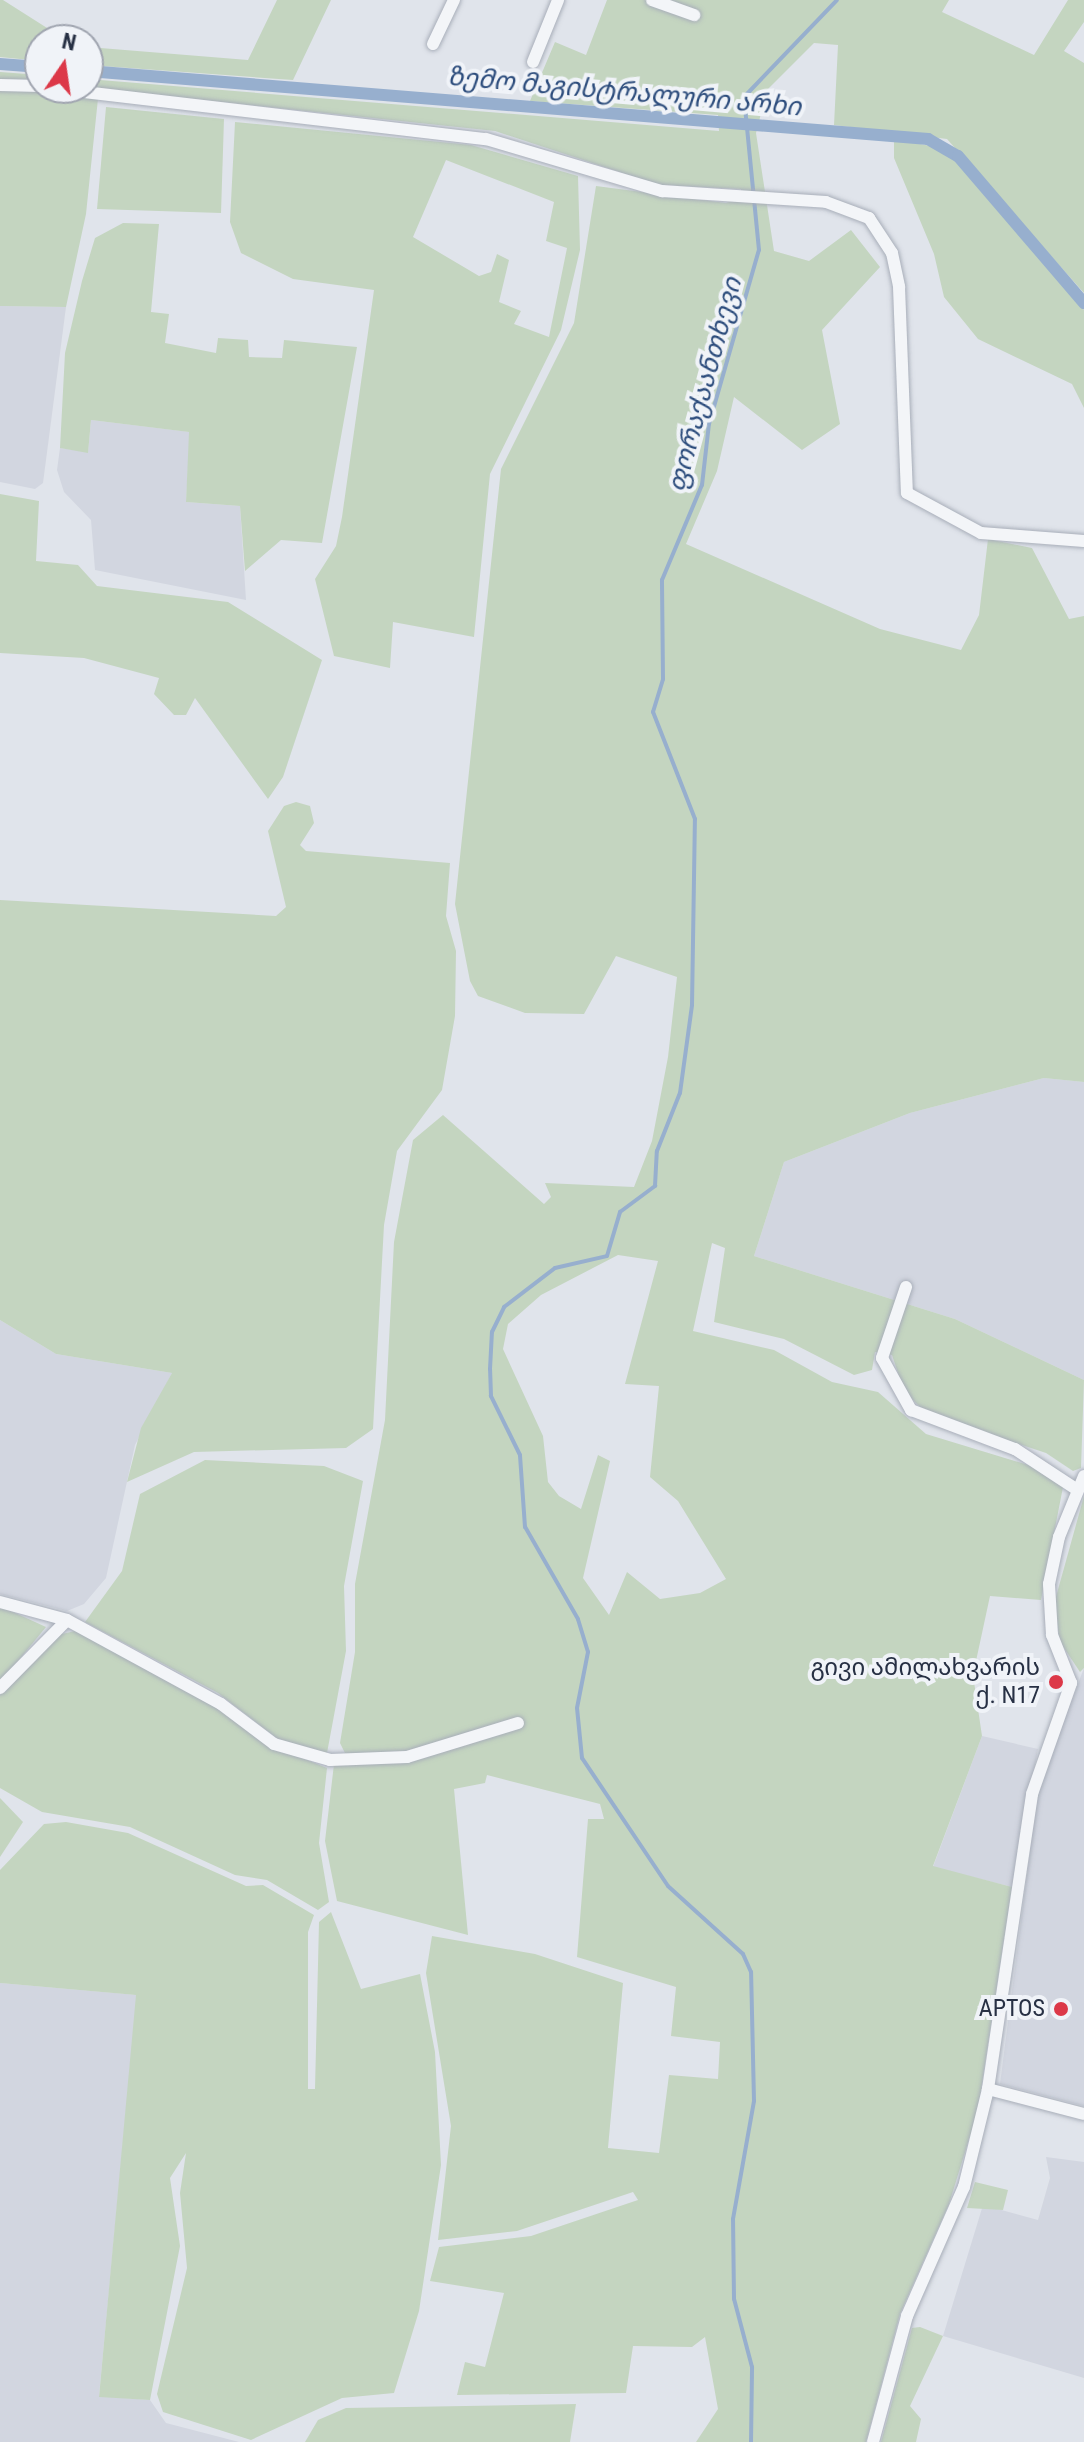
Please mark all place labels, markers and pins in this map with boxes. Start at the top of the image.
place label: გივი ამილახვარის ქ. N17 [810,1654,1040,1710]
marker: გივი ამილახვარის ქ. N17 [1047,1673,1065,1691]
place label: APTOS [979,1995,1045,2023]
marker: APTOS [1052,2000,1070,2018]

